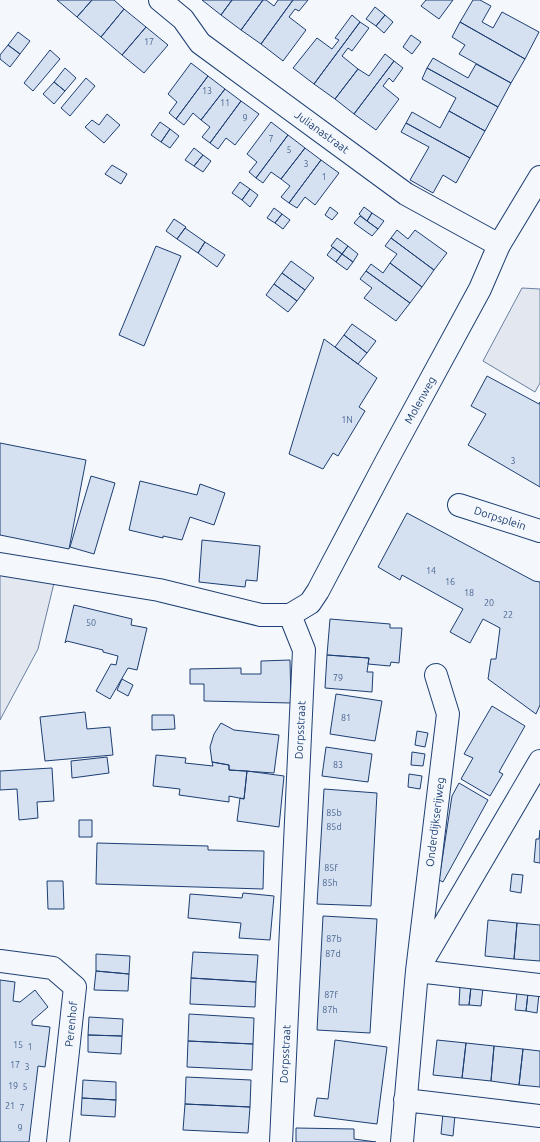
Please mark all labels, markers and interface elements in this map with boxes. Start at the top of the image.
house number: 17 [144,37,154,47]
house number: 13 [202,86,212,96]
house number: 11 [220,98,230,108]
street label: Julianastraat [293,108,352,156]
house number: 9 [242,113,248,123]
house number: 7 [268,134,274,144]
house number: 5 [286,145,292,155]
house number: 3 [303,159,309,169]
house number: 1 [321,172,327,182]
street label: Molenweg [402,374,438,426]
house number: 1N [341,415,353,425]
house number: 3 [510,456,516,466]
street label: Dorpsplein [473,504,527,532]
house number: 14 [426,566,436,576]
house number: 16 [445,577,455,587]
house number: 18 [464,588,474,598]
house number: 20 [484,598,494,608]
house number: 22 [503,610,513,620]
house number: 50 [86,618,96,628]
house number: 79 [333,673,343,683]
street label: Dorpsstraat [292,700,308,760]
house number: 81 [341,713,351,723]
house number: 83 [333,760,343,770]
street label: Onderdijkserijweg [424,777,446,867]
house number: 85b [326,808,342,818]
house number: 85d [326,822,342,832]
house number: 85f [324,863,338,873]
house number: 85h [322,878,338,888]
house number: 87b [326,934,342,944]
house number: 87d [325,949,341,959]
house number: 87f [324,990,338,1000]
street label: Perenhof [63,1000,79,1047]
house number: 87h [322,1005,338,1015]
street label: Dorpsstraat [277,1024,293,1084]
house number: 15 [13,1040,23,1050]
house number: 1 [27,1042,33,1052]
house number: 17 [10,1060,20,1070]
house number: 3 [24,1062,30,1072]
house number: 19 [8,1081,18,1091]
house number: 5 [22,1082,28,1092]
house number: 21 [5,1101,15,1111]
house number: 7 [19,1103,25,1113]
house number: 9 [17,1123,23,1133]

